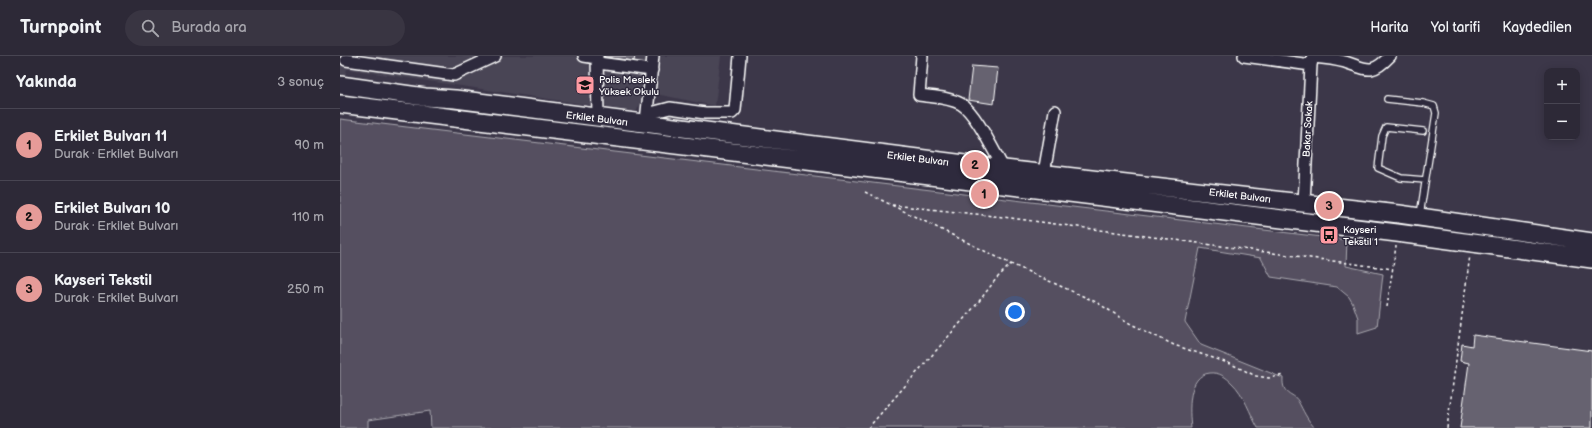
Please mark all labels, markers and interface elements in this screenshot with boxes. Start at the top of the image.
search box [125,10,405,46]
text: Turnpoint [20,16,101,39]
icon: search [139,17,161,39]
text: Burada ara [171,18,247,37]
text: Harita [1370,19,1409,36]
text: Yol tarifi [1431,19,1480,36]
text: Kaydedilen [1502,19,1572,36]
map controls [1544,68,1580,140]
button: + [1544,68,1580,104]
text: Yakında [16,72,77,92]
text: 3 sonuç [277,74,324,90]
school or university icon: Polis Meslek Yüksek Okulu [574,74,596,96]
place label: Polis Meslek Yüksek Okulu [598,74,659,98]
street label: Bakar Sokak [1301,101,1315,157]
button: − [1544,104,1580,140]
street label: Erkilet Bulvarı [565,109,629,129]
text: Erkilet Bulvarı 11 [54,127,167,146]
text: 1 [26,137,32,153]
text: 90 m [295,137,324,153]
text: Durak · Erkilet Bulvarı [54,146,178,162]
street label: Erkilet Bulvarı [886,149,950,169]
pin: 2 [962,150,988,180]
pin: 1 [971,179,997,209]
street label: Erkilet Bulvarı [1208,186,1272,206]
pin: 3 [1316,191,1342,221]
text: Erkilet Bulvarı 10 [54,199,170,218]
text: 2 [25,209,33,225]
text: 110 m [292,209,324,225]
text: Durak · Erkilet Bulvarı [54,218,178,234]
bus stop icon: Kayseri Tekstil 1 [1318,224,1340,246]
place label: Kayseri Tekstil 1 [1343,224,1378,248]
text: Kayseri Tekstil [54,271,152,290]
text: 3 [25,281,33,297]
text: 250 m [287,281,324,297]
text: Durak · Erkilet Bulvarı [54,290,178,306]
your location [1005,302,1025,322]

